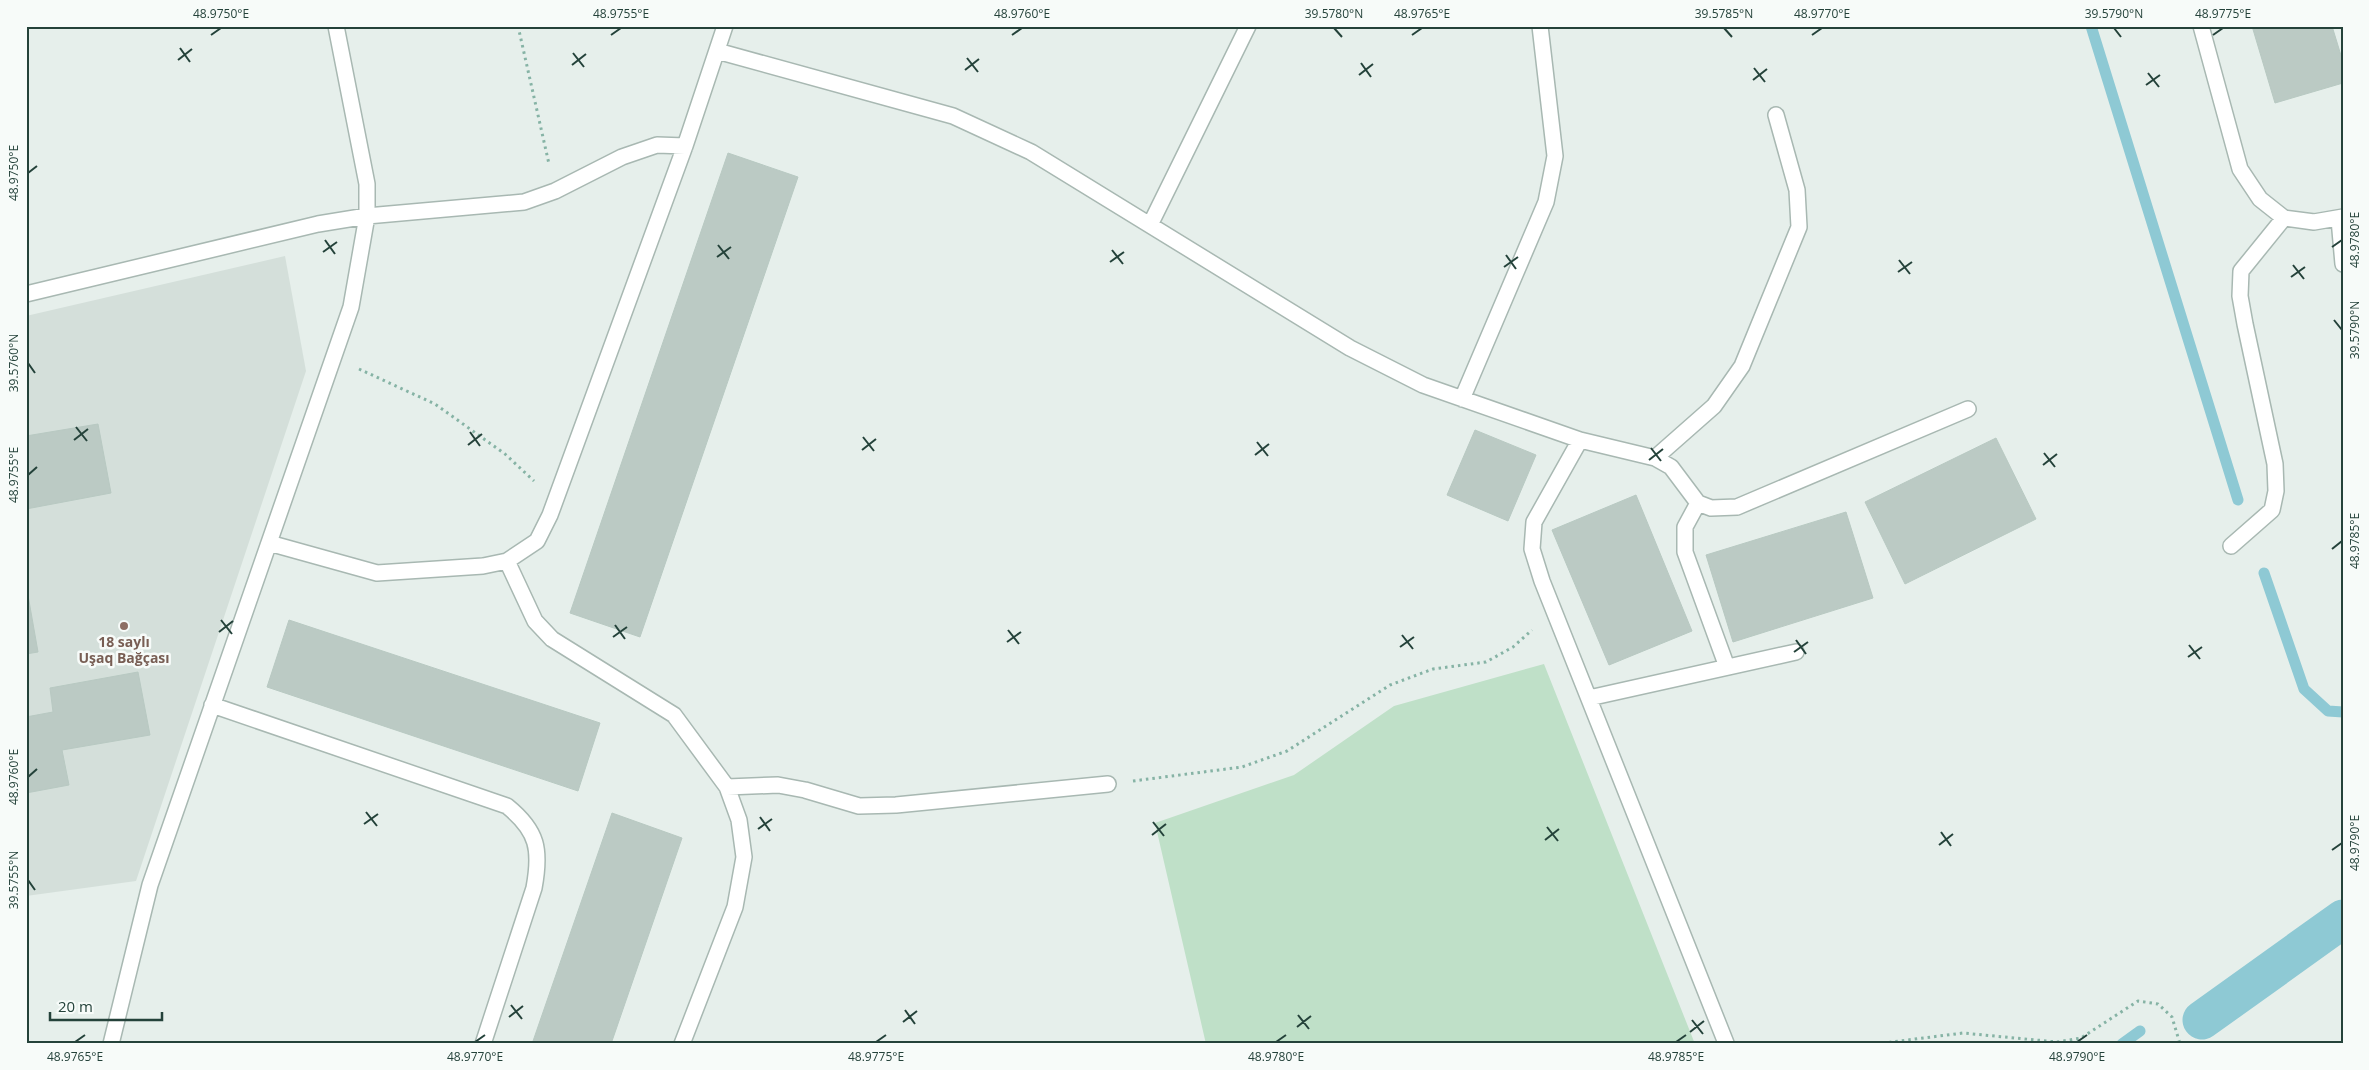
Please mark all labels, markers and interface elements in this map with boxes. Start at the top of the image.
text: 48.9750°E [193,5,249,22]
text: 48.9755°E [593,5,649,22]
text: 48.9760°E [994,5,1050,22]
text: 39.5780°N [1305,5,1363,22]
text: 48.9765°E [1394,5,1450,22]
text: 39.5785°N [1695,5,1753,22]
text: 48.9770°E [1794,5,1850,22]
text: 39.5790°N [2085,5,2143,22]
text: 48.9775°E [2195,5,2251,22]
text: 48.9750°E [5,145,22,201]
text: 48.9780°E [2346,212,2363,268]
text: 39.5790°N [2346,301,2363,359]
text: 39.5760°N [5,334,22,392]
text: 48.9755°E [5,447,22,503]
text: 48.9785°E [2346,513,2363,569]
marker: 18 saylı Uşaq Bağçası [118,620,130,632]
place label: 18 saylı Uşaq Bağçası [78,632,170,667]
text: 48.9760°E [5,749,22,805]
text: 48.9790°E [2346,815,2363,871]
text: 39.5755°N [5,851,22,909]
scale bar [50,990,162,1022]
text: 20 m [58,996,93,1016]
text: 48.9765°E [47,1048,103,1065]
text: 48.9770°E [447,1048,503,1065]
text: 48.9775°E [848,1048,904,1065]
text: 48.9780°E [1248,1048,1304,1065]
text: 48.9785°E [1648,1048,1704,1065]
text: 48.9790°E [2049,1048,2105,1065]

